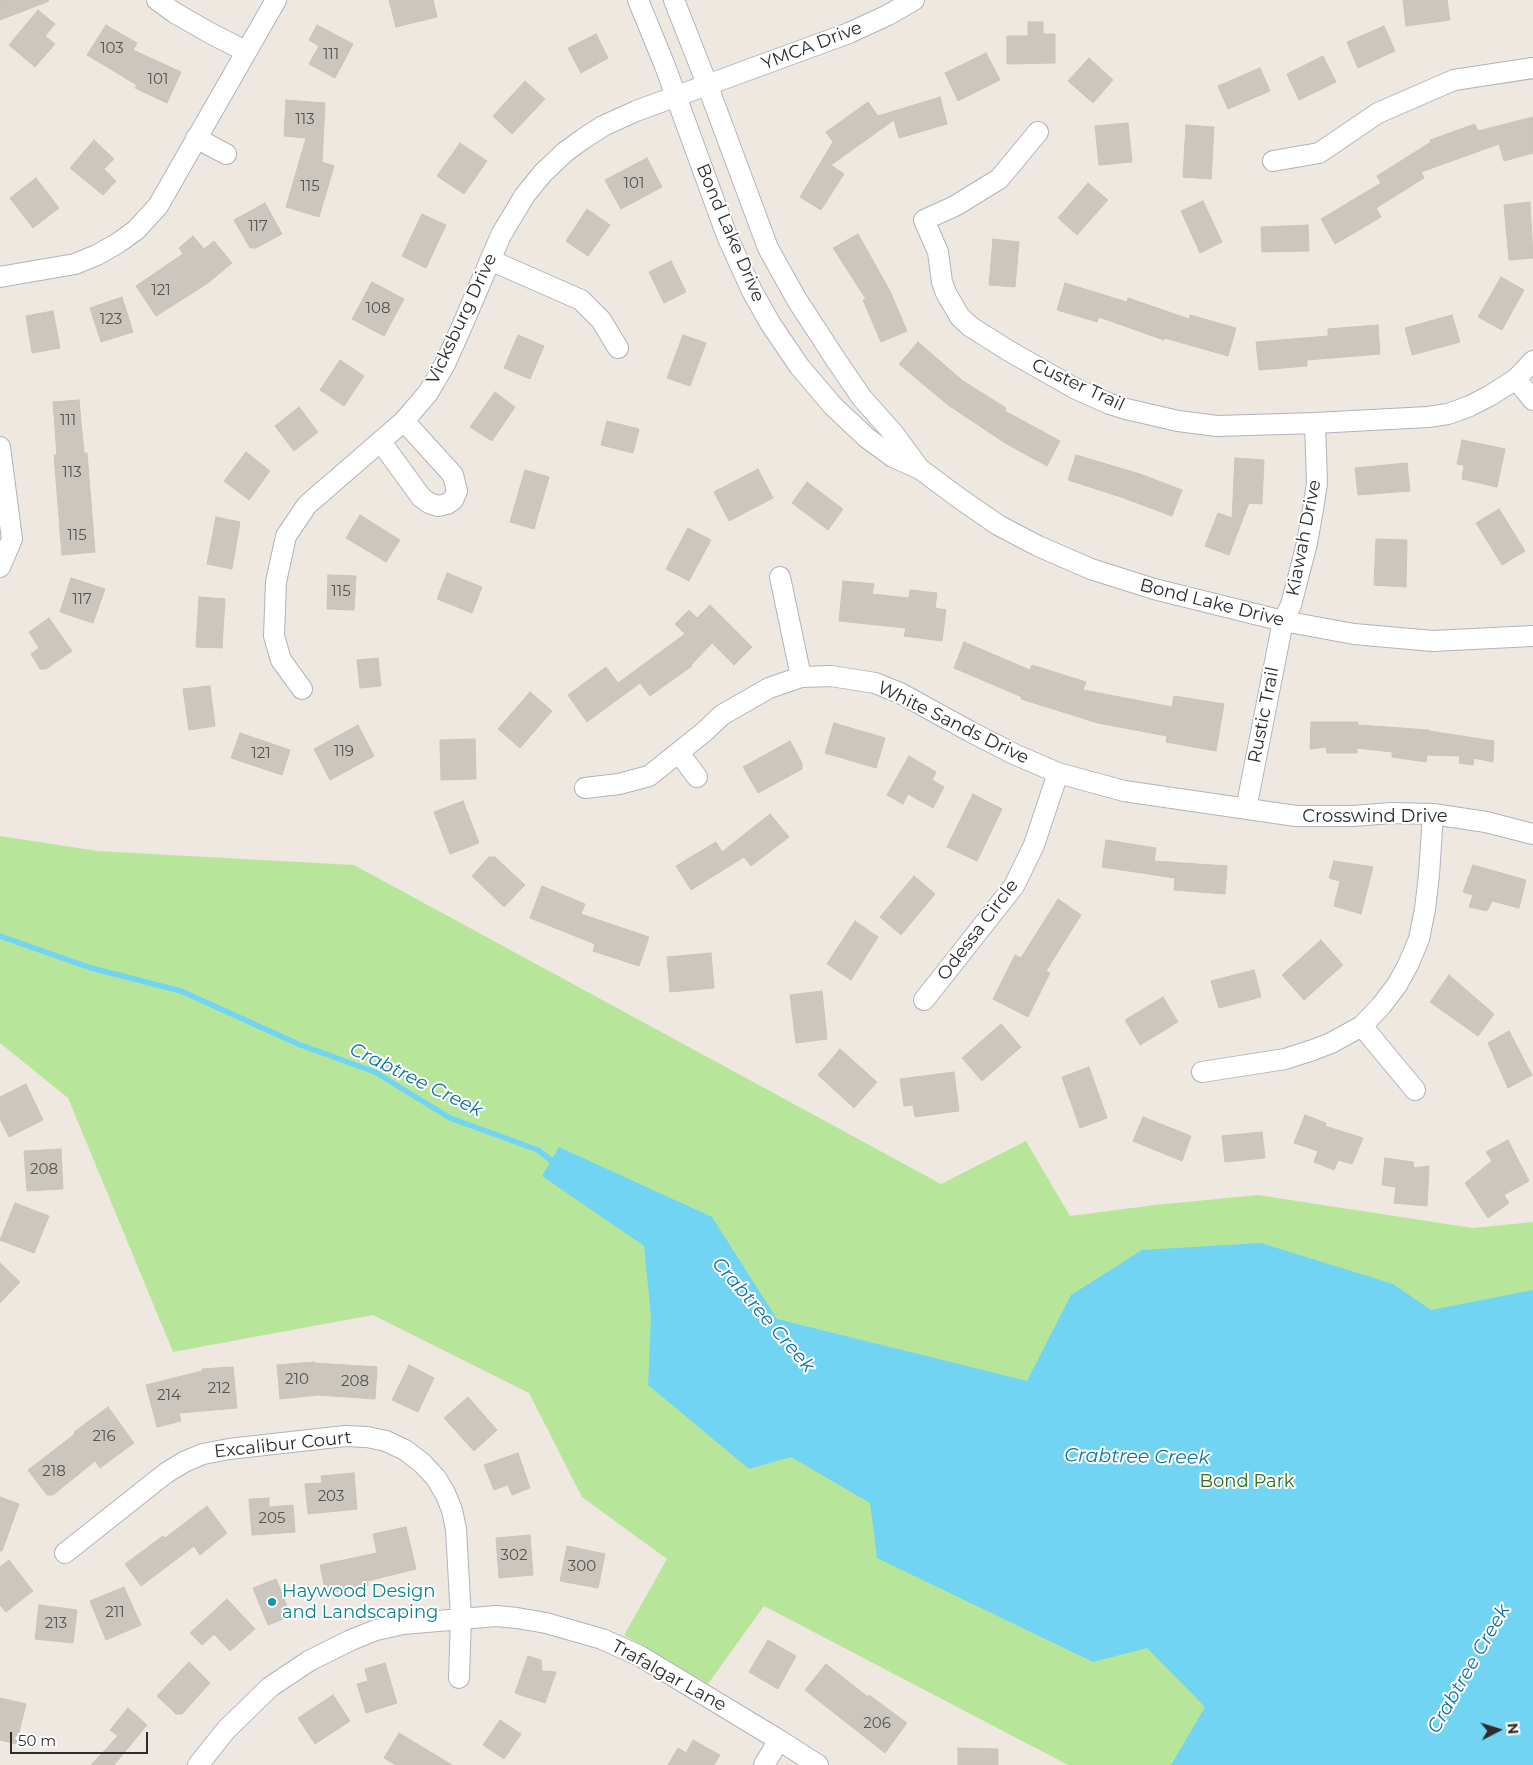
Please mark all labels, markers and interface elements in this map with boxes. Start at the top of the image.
street label: YMCA Drive [759,17,865,75]
house number: 103 [100,40,124,58]
house number: 111 [323,46,339,64]
house number: 101 [148,71,168,89]
house number: 113 [295,111,315,129]
street label: Bond Lake Drive [691,161,769,305]
house number: 101 [624,175,644,193]
house number: 115 [300,178,320,196]
house number: 117 [248,218,268,236]
street label: Vicksburg Drive [422,250,502,388]
house number: 121 [151,282,171,300]
house number: 108 [366,300,390,318]
house number: 123 [100,311,122,329]
street label: Custer Trail [1028,354,1128,416]
house number: 111 [60,412,76,430]
house number: 113 [62,464,82,482]
street label: Kiawah Drive [1282,478,1326,598]
house number: 115 [67,527,87,545]
street label: Bond Lake Drive [1137,575,1287,631]
house number: 115 [331,583,351,601]
house number: 117 [72,591,92,609]
street label: Rustic Trail [1244,665,1284,765]
street label: White Sands Drive [874,677,1032,769]
house number: 119 [334,743,354,761]
house number: 121 [251,745,271,763]
street label: Crosswind Drive [1302,806,1448,828]
street label: Odessa Circle [933,875,1023,985]
water label: Crabtree Creek [346,1038,486,1122]
house number: 208 [30,1161,58,1179]
water label: Crabtree Creek [707,1253,819,1377]
house number: 210 [285,1371,309,1389]
house number: 208 [341,1373,369,1391]
house number: 212 [208,1380,230,1398]
house number: 214 [157,1387,181,1405]
street label: Excalibur Court [213,1427,353,1463]
house number: 216 [92,1428,116,1446]
water label: Crabtree Creek [1064,1444,1210,1470]
house number: 218 [42,1463,66,1481]
park label: Bond Park [1199,1471,1295,1493]
house number: 203 [318,1488,344,1506]
house number: 205 [259,1510,285,1528]
house number: 302 [501,1547,527,1565]
house number: 300 [568,1558,596,1576]
place label: Haywood Design and Landscaping [282,1581,438,1624]
marker: Haywood Design and Landscaping [266,1596,278,1608]
water label: Crabtree Creek [1423,1600,1515,1738]
house number: 211 [105,1604,125,1622]
house number: 213 [45,1615,67,1633]
street label: Trafalgar Lane [608,1636,730,1716]
north arrow [1473,1705,1523,1755]
house number: 206 [863,1715,891,1733]
scale bar [12,1722,150,1754]
text: N [1503,1722,1522,1735]
text: 50 m [18,1731,56,1750]

